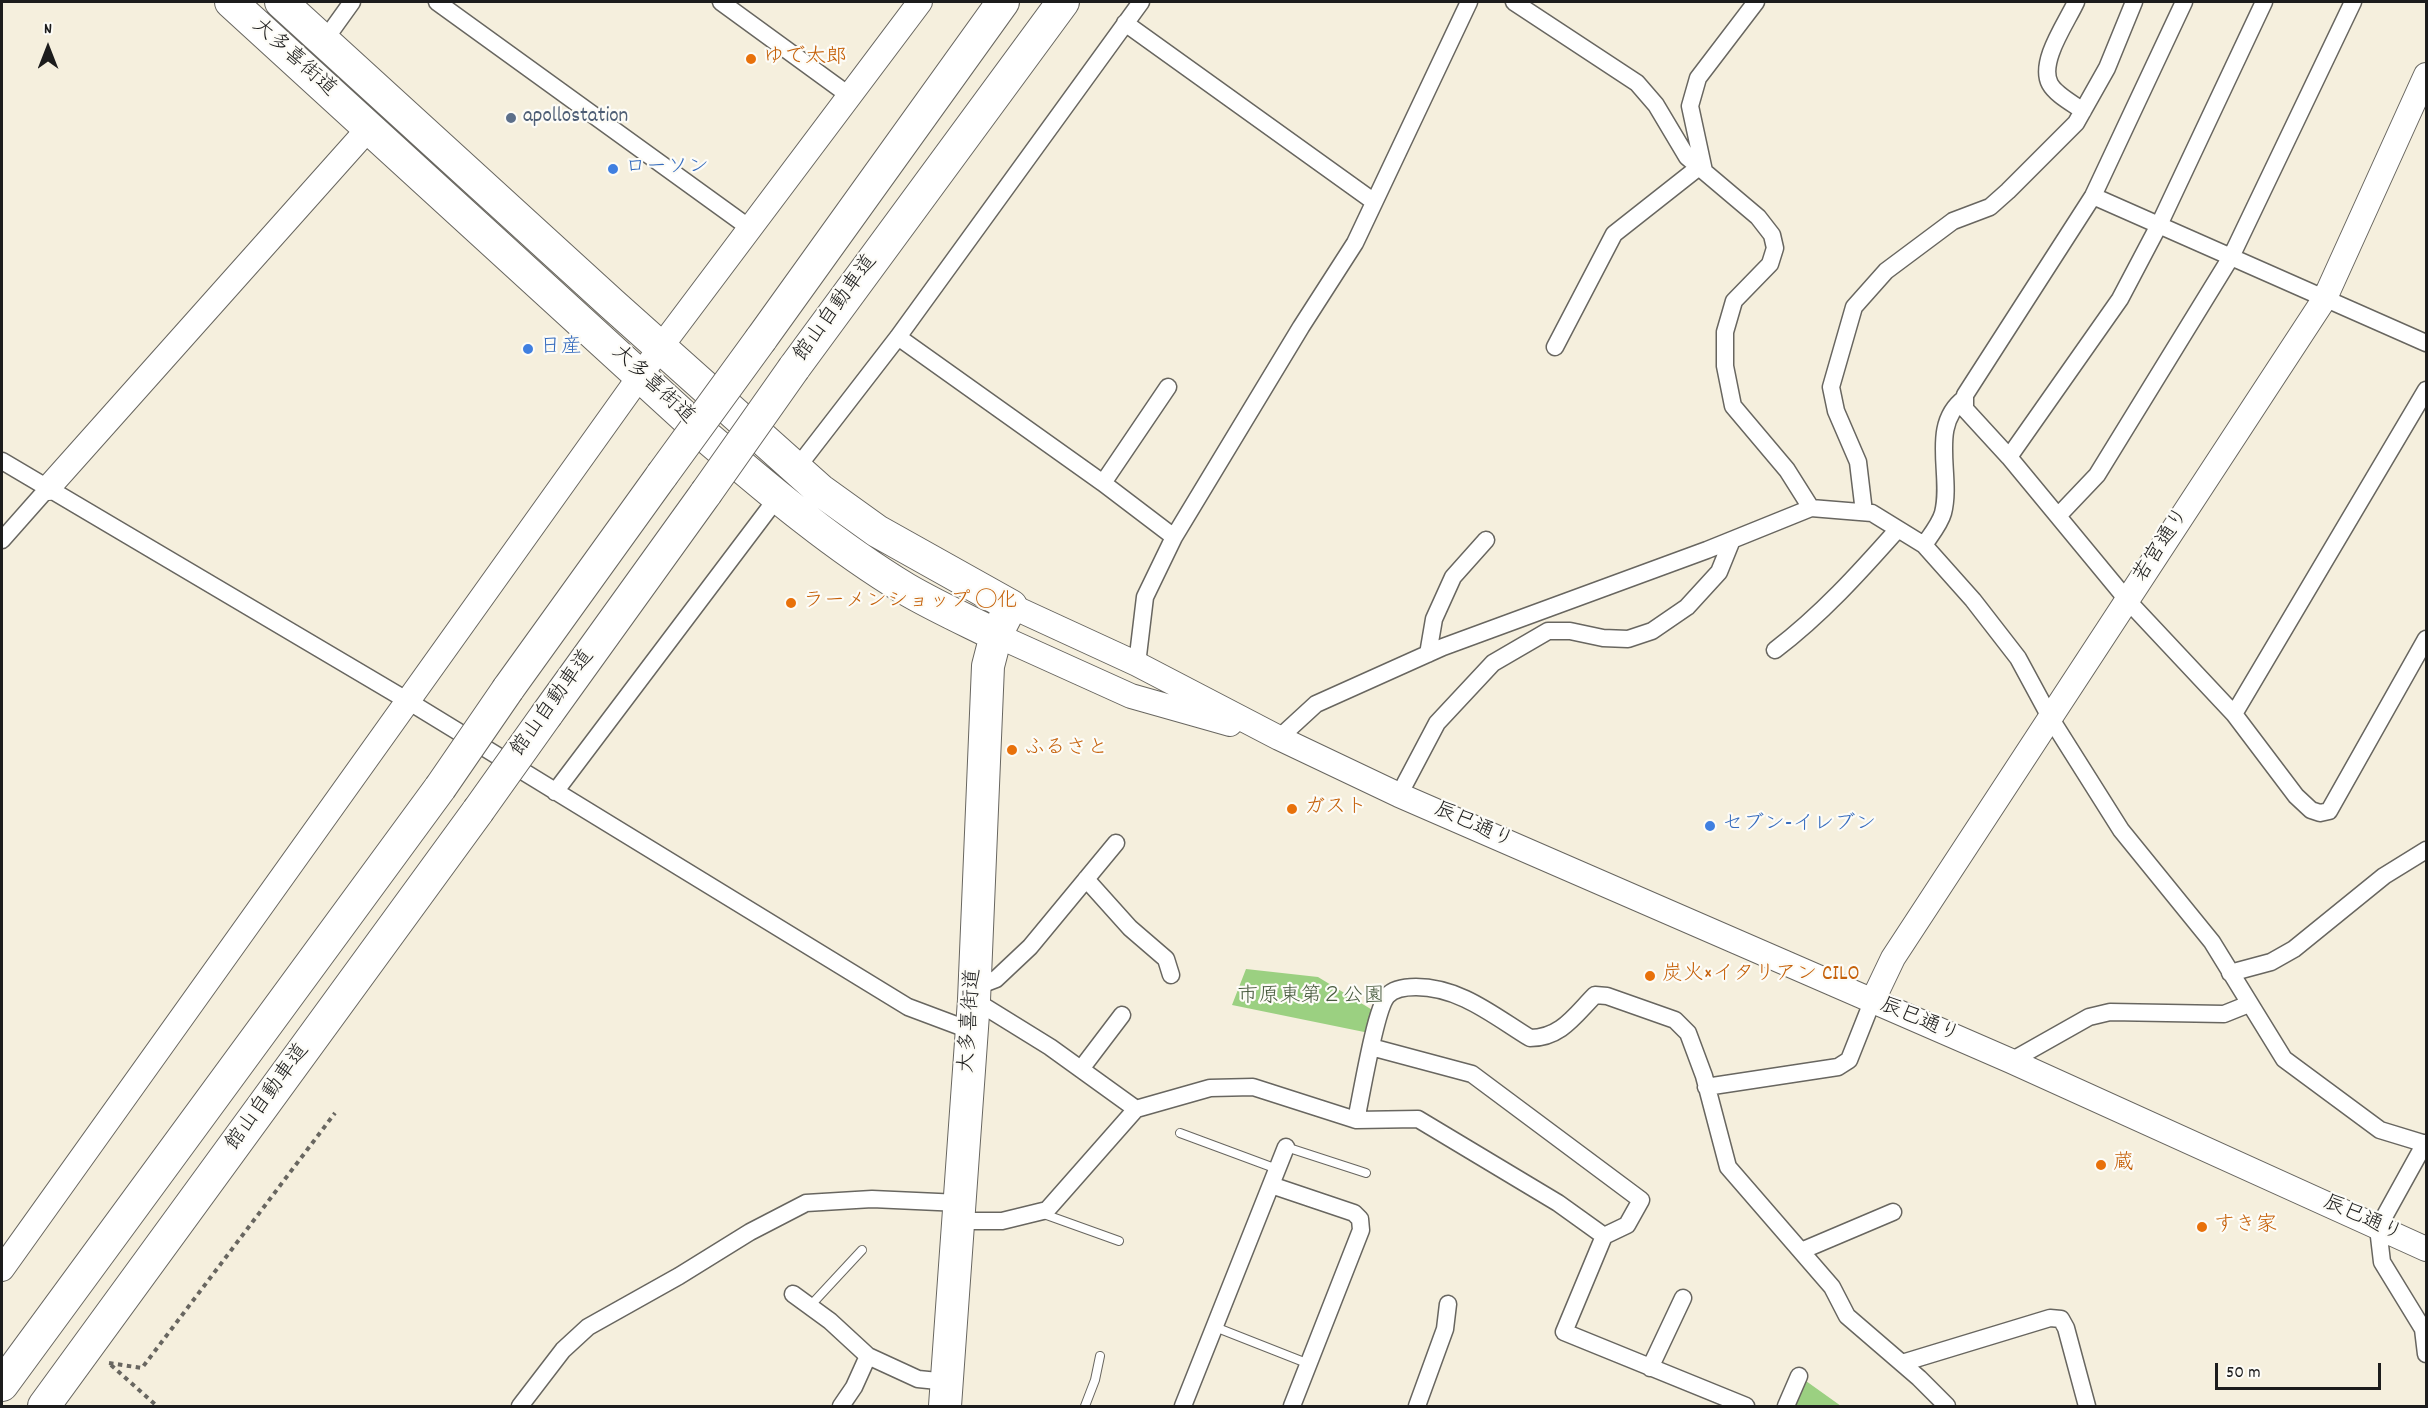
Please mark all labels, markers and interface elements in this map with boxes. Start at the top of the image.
street label: 大多喜街道 [246,15,340,103]
north arrow [18,18,78,78]
text: N [44,18,52,41]
place label: ゆで太郎 [763,46,847,72]
marker: ゆで太郎 [744,52,758,66]
place label: apollostation [523,105,628,131]
marker: apollostation [504,111,518,125]
place label: ローソン [625,156,709,182]
marker: ローソン [606,162,620,176]
street label: 館山自動車道 [790,251,884,367]
place label: 日産 [540,336,582,362]
street label: 大多喜街道 [605,341,699,431]
marker: 日産 [521,342,535,356]
street label: 若宮通り [2130,504,2196,588]
place label: ラーメンショップ ◯化 [803,590,1018,616]
marker: ラーメンショップ ◯化 [784,596,798,610]
street label: 館山自動車道 [507,646,601,762]
place label: ふるさと [1024,737,1108,763]
marker: ふるさと [1005,743,1019,757]
place label: ガスト [1304,796,1367,822]
street label: 辰巳通り [1430,798,1516,856]
marker: ガスト [1285,802,1299,816]
place label: セブン-イレブン [1722,813,1876,839]
marker: セブン-イレブン [1703,819,1717,833]
place label: 炭火×イタリアン CILO [1662,963,1860,989]
street label: 大多喜街道 [956,968,988,1074]
marker: 炭火×イタリアン CILO [1643,969,1657,983]
park label: 市原東第２公園 [1238,985,1384,1011]
street label: 辰巳通り [1875,994,1963,1050]
street label: 館山自動車道 [222,1040,316,1156]
place label: 蔵 [2113,1152,2134,1178]
marker: 蔵 [2094,1158,2108,1172]
street label: 辰巳通り [2319,1191,2405,1249]
place label: すき家 [2214,1214,2277,1240]
marker: すき家 [2195,1220,2209,1234]
scale bar [2218,1351,2384,1389]
text: 50 m [2226,1361,2261,1386]

